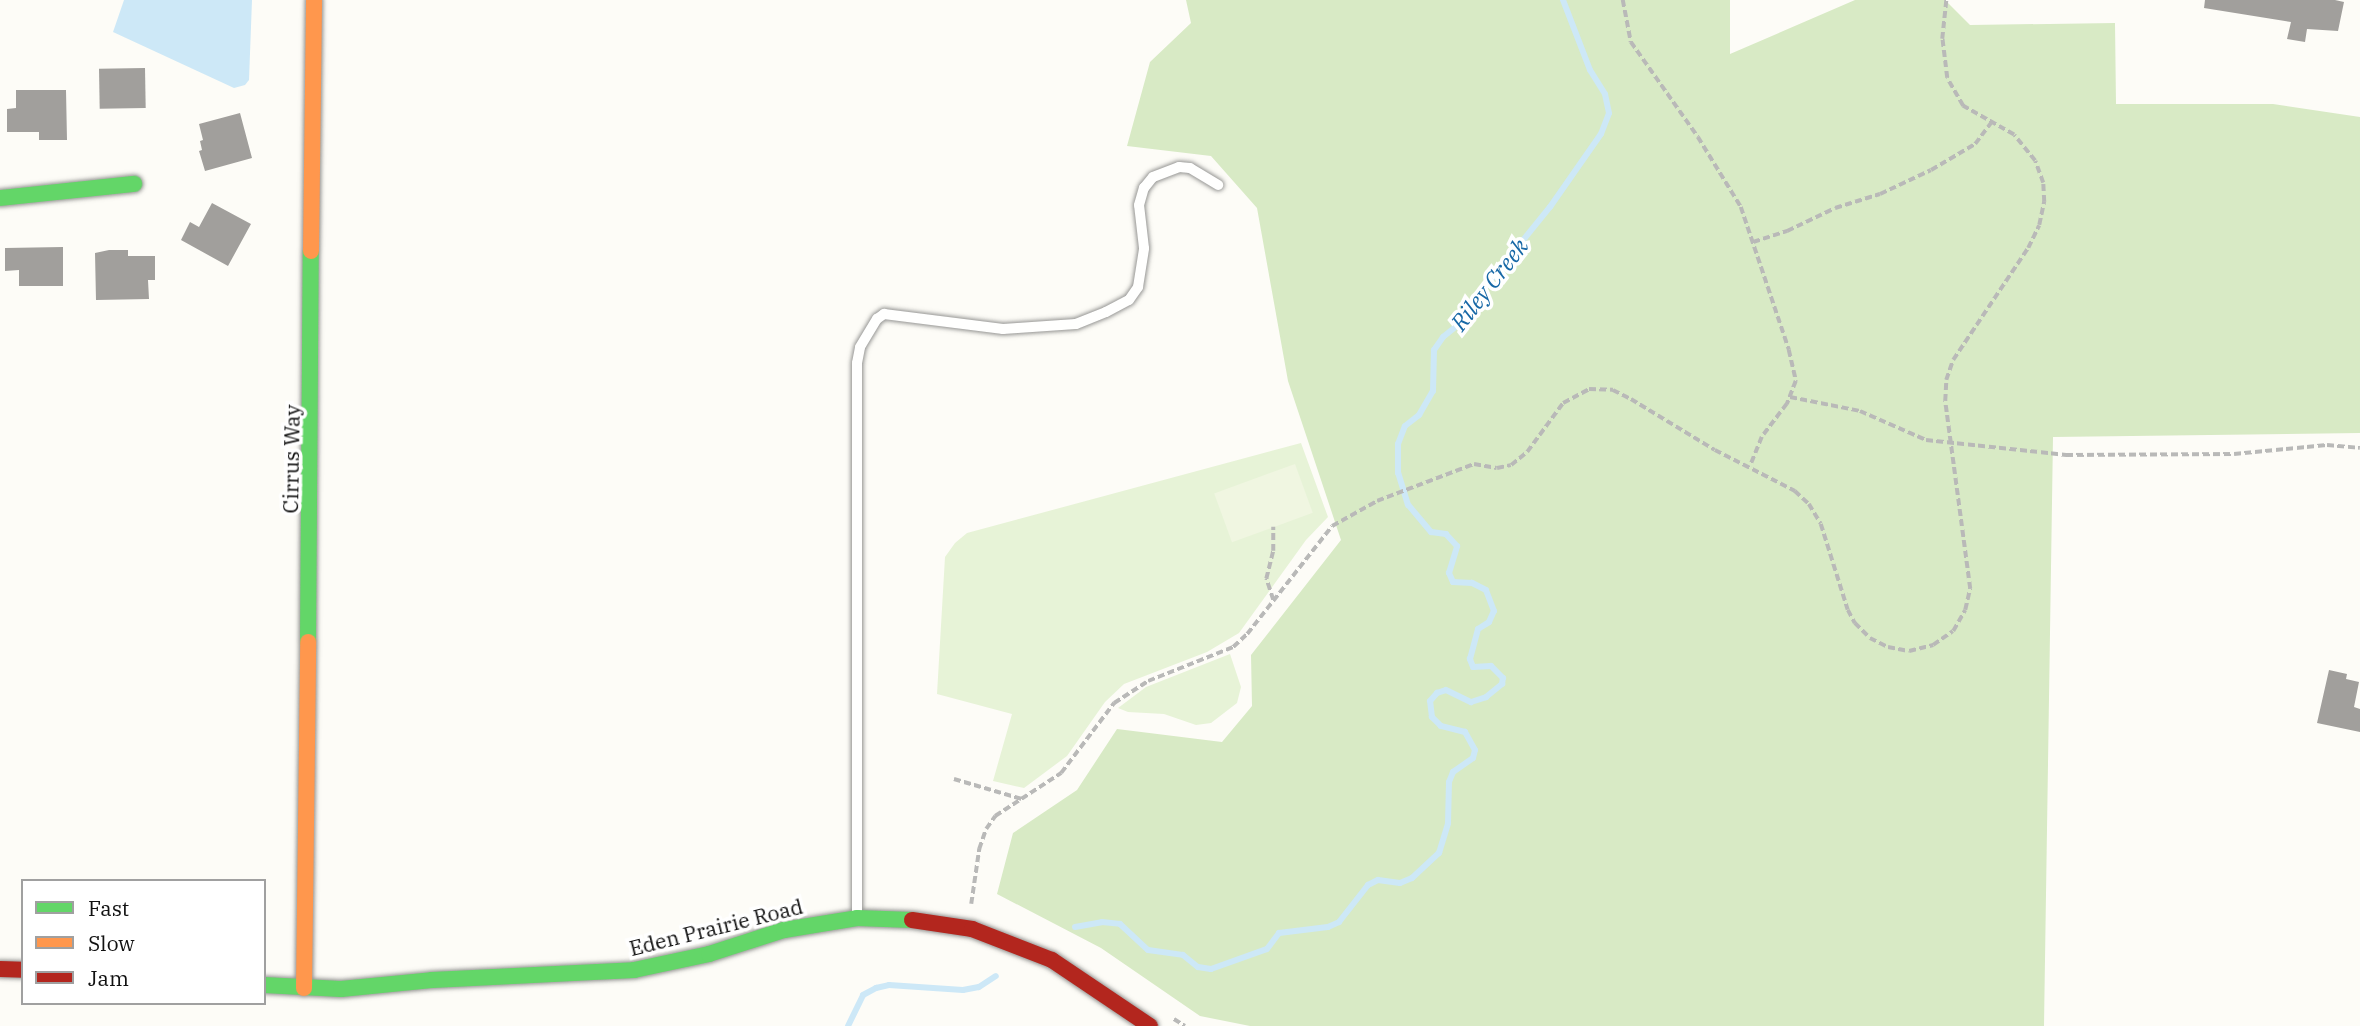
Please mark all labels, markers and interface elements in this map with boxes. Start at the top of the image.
water label: Riley Creek [1445,232,1533,336]
street label: Cirrus Way [277,404,305,514]
legend [21,879,266,1005]
street label: Eden Prairie Road [627,893,805,961]
text: Fast [88,894,129,922]
text: Slow [88,929,135,957]
text: Jam [88,964,129,992]

